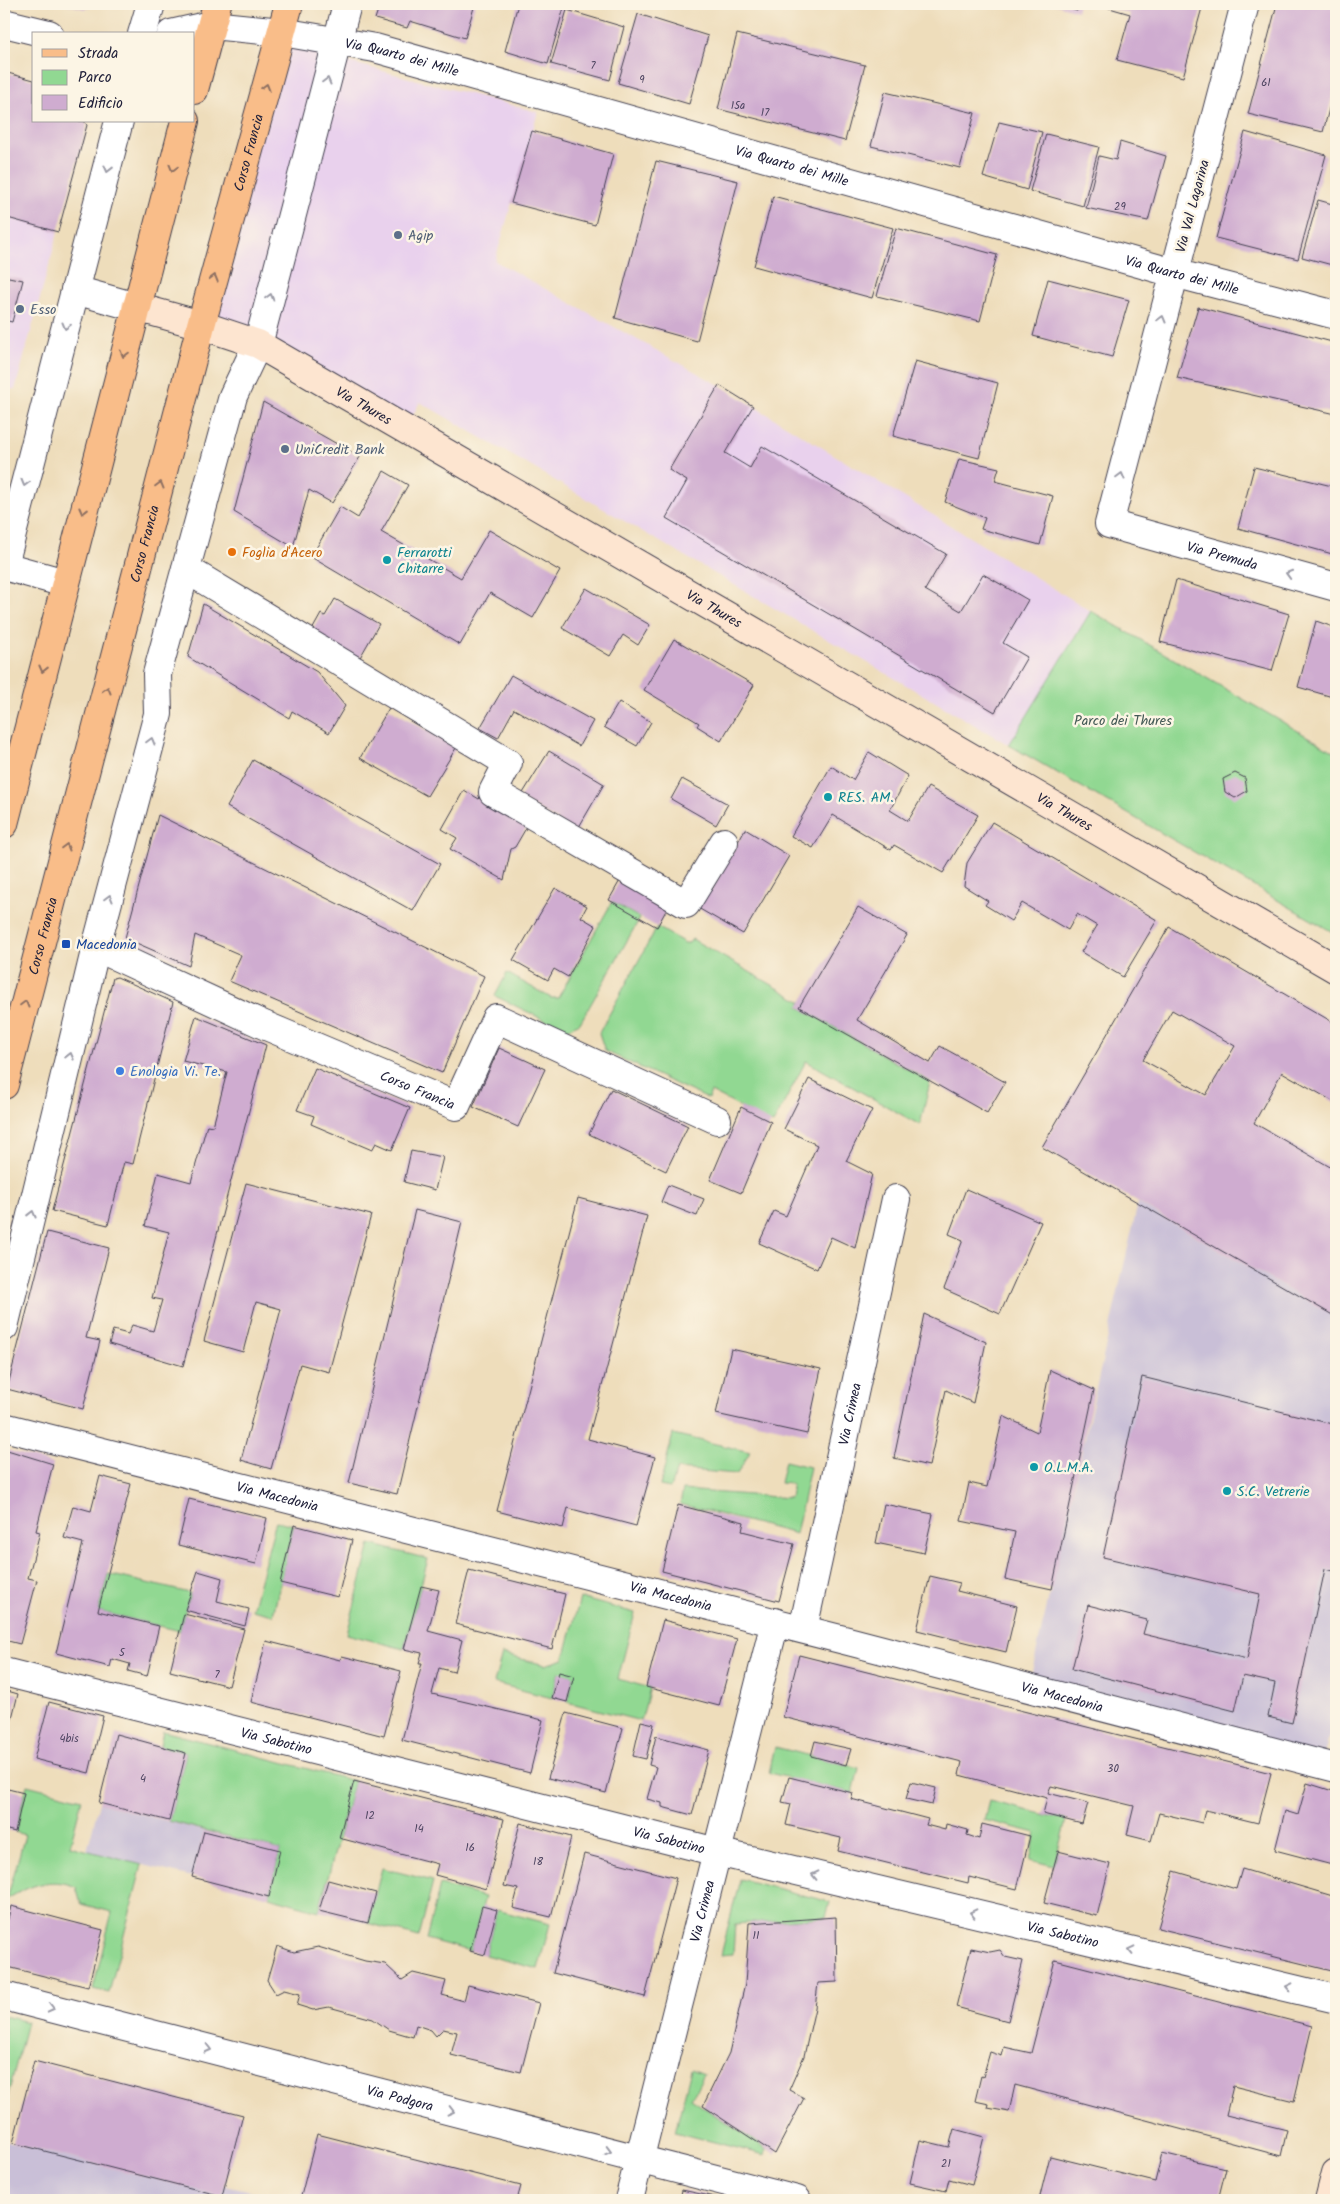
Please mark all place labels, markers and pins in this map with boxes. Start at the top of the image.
place label: Agip [408,225,433,247]
marker: Agip [392,229,404,241]
place label: Esso [30,299,56,321]
marker: Esso [14,303,26,315]
place label: UniCredit Bank [295,439,385,461]
marker: UniCredit Bank [279,443,291,455]
place label: Foglia d'Acero [242,542,322,564]
place label: Ferrarotti Chitarre [397,542,452,580]
marker: Foglia d'Acero [226,546,238,558]
marker: Ferrarotti Chitarre [381,554,393,566]
place label: RES. AM. [838,787,894,809]
marker: RES. AM. [822,791,834,803]
place label: Macedonia [76,934,137,956]
marker: Macedonia [60,938,72,950]
place label: Enologia Vi. Te. [130,1061,221,1083]
marker: Enologia Vi. Te. [114,1065,126,1077]
place label: O.L.M.A. [1044,1457,1093,1479]
marker: O.L.M.A. [1028,1461,1040,1473]
place label: S.C. Vetrerie [1237,1481,1310,1503]
marker: S.C. Vetrerie [1221,1485,1233,1497]

